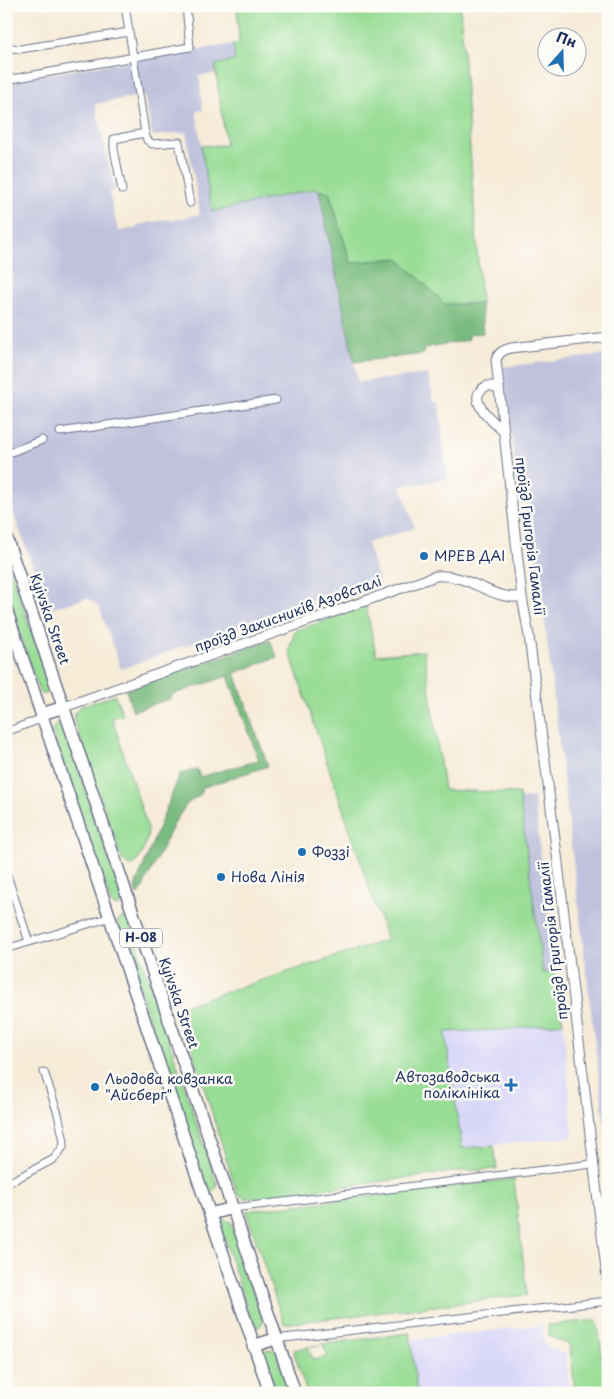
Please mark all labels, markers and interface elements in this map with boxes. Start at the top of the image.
text: Пн [553,26,580,53]
north arrow [536,28,586,78]
street label: проїзд Григорія Гамалії [510,456,551,617]
place label: МРЕВ ДАІ [434,545,505,566]
marker: МРЕВ ДАІ [418,550,430,562]
street label: проїзд Захисників Азовсталі [191,570,385,657]
street label: Kyivska Street [25,571,76,667]
place label: Фоззі [312,841,350,862]
marker: Фоззі [296,846,308,858]
street label: проїзд Григорія Гамалії [532,860,573,1021]
place label: Нова Лінія [231,866,305,887]
marker: Нова Лінія [215,871,227,883]
road number: Н-08 [120,928,162,948]
street label: Kyivska Street [154,955,205,1051]
place label: Автозаводська поліклініка [395,1066,500,1103]
place label: Льодова ковзанка "Айсберг" [105,1068,233,1105]
marker: Автозаводська поліклініка [504,1078,518,1092]
marker: Льодова ковзанка "Айсберг" [89,1081,101,1093]

